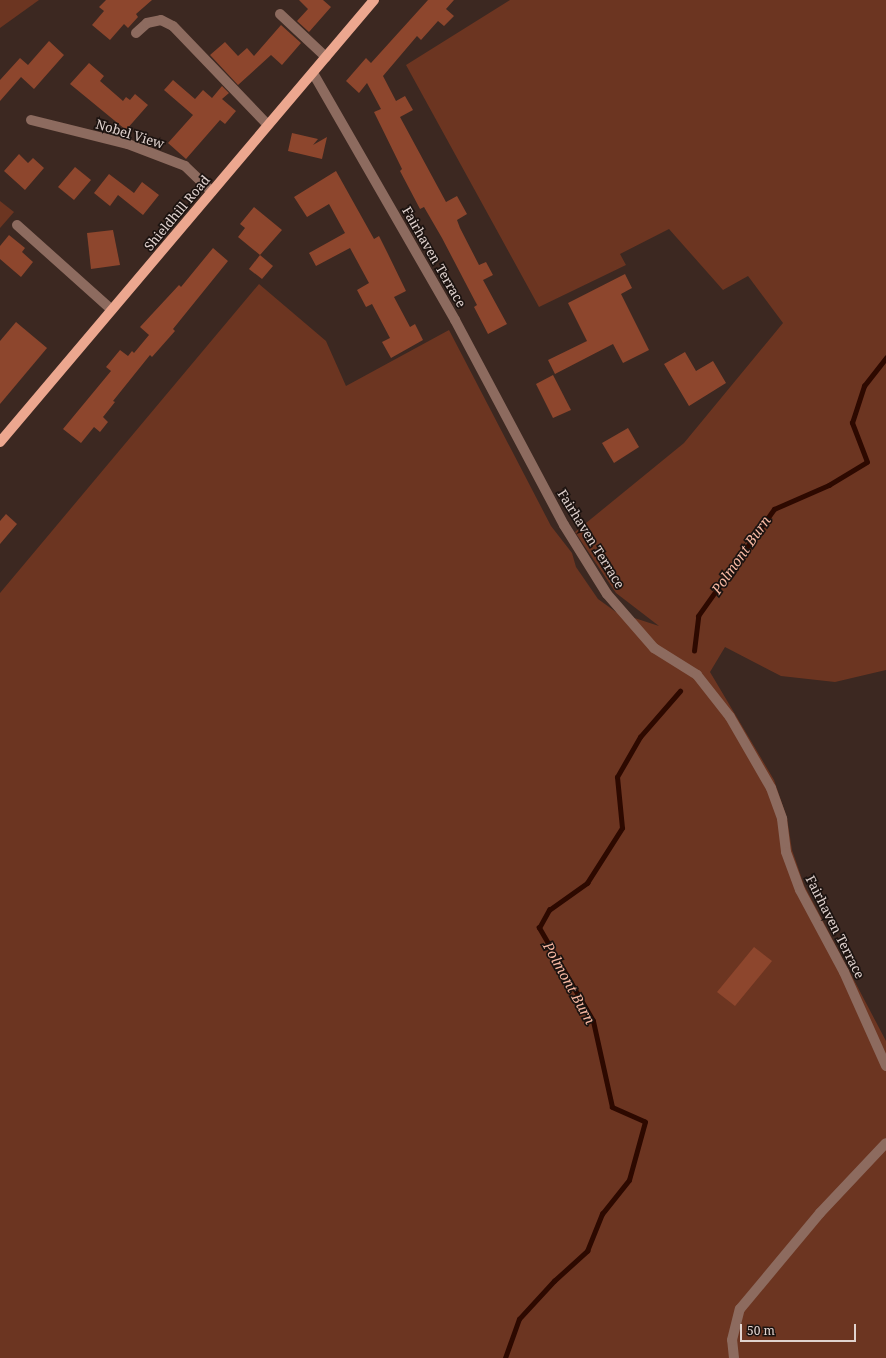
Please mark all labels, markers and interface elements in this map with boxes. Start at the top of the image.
street label: Nobel View [94,116,166,152]
street label: Shieldhill Road [141,172,213,254]
street label: Fairhaven Terrace [399,204,469,310]
street label: Fairhaven Terrace [554,487,628,591]
water label: Polmont Burn [708,513,774,597]
street label: Fairhaven Terrace [802,873,868,981]
water label: Polmont Burn [540,939,598,1027]
scale bar [742,1316,858,1342]
text: 50 m [747,1322,775,1339]

